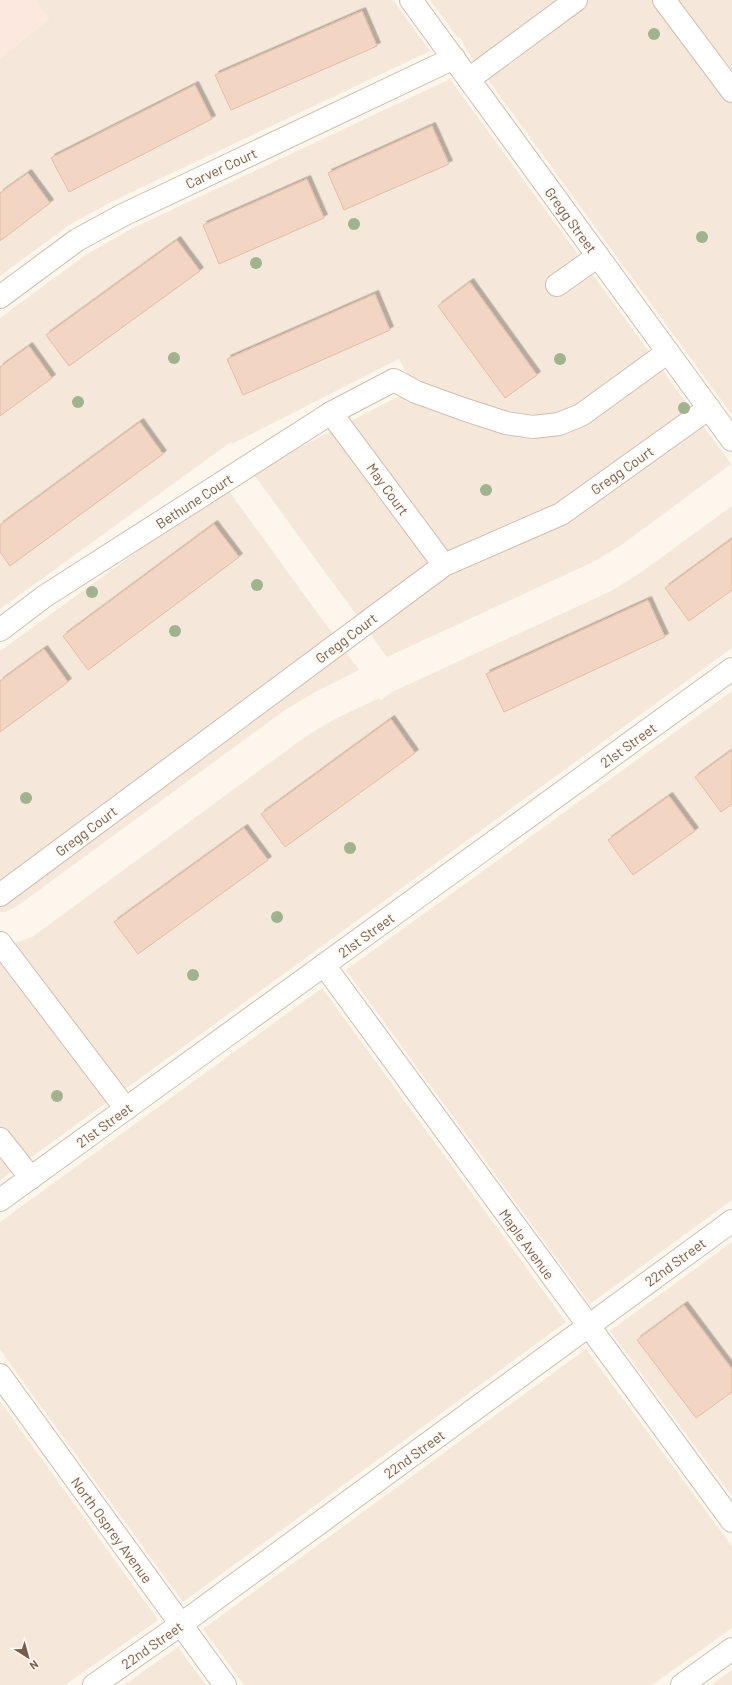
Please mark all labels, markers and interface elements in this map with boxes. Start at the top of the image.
street label: Carver Court [183,144,259,192]
street label: Gregg Street [541,184,601,256]
street label: Gregg Court [587,442,657,498]
street label: May Court [363,460,413,518]
street label: Bethune Court [152,470,236,532]
street label: Gregg Court [312,609,380,667]
street label: 21st Street [597,719,659,771]
street label: Gregg Court [52,802,120,860]
street label: 21st Street [335,909,397,961]
street label: 21st Street [73,1099,135,1151]
street label: Maple Avenue [496,1205,558,1283]
street label: 22nd Street [641,1234,709,1290]
street label: 22nd Street [380,1426,448,1482]
street label: North Osprey Avenue [68,1474,156,1586]
street label: 22nd Street [118,1618,186,1672]
north arrow [8,1637,48,1677]
text: N [27,1658,41,1673]

